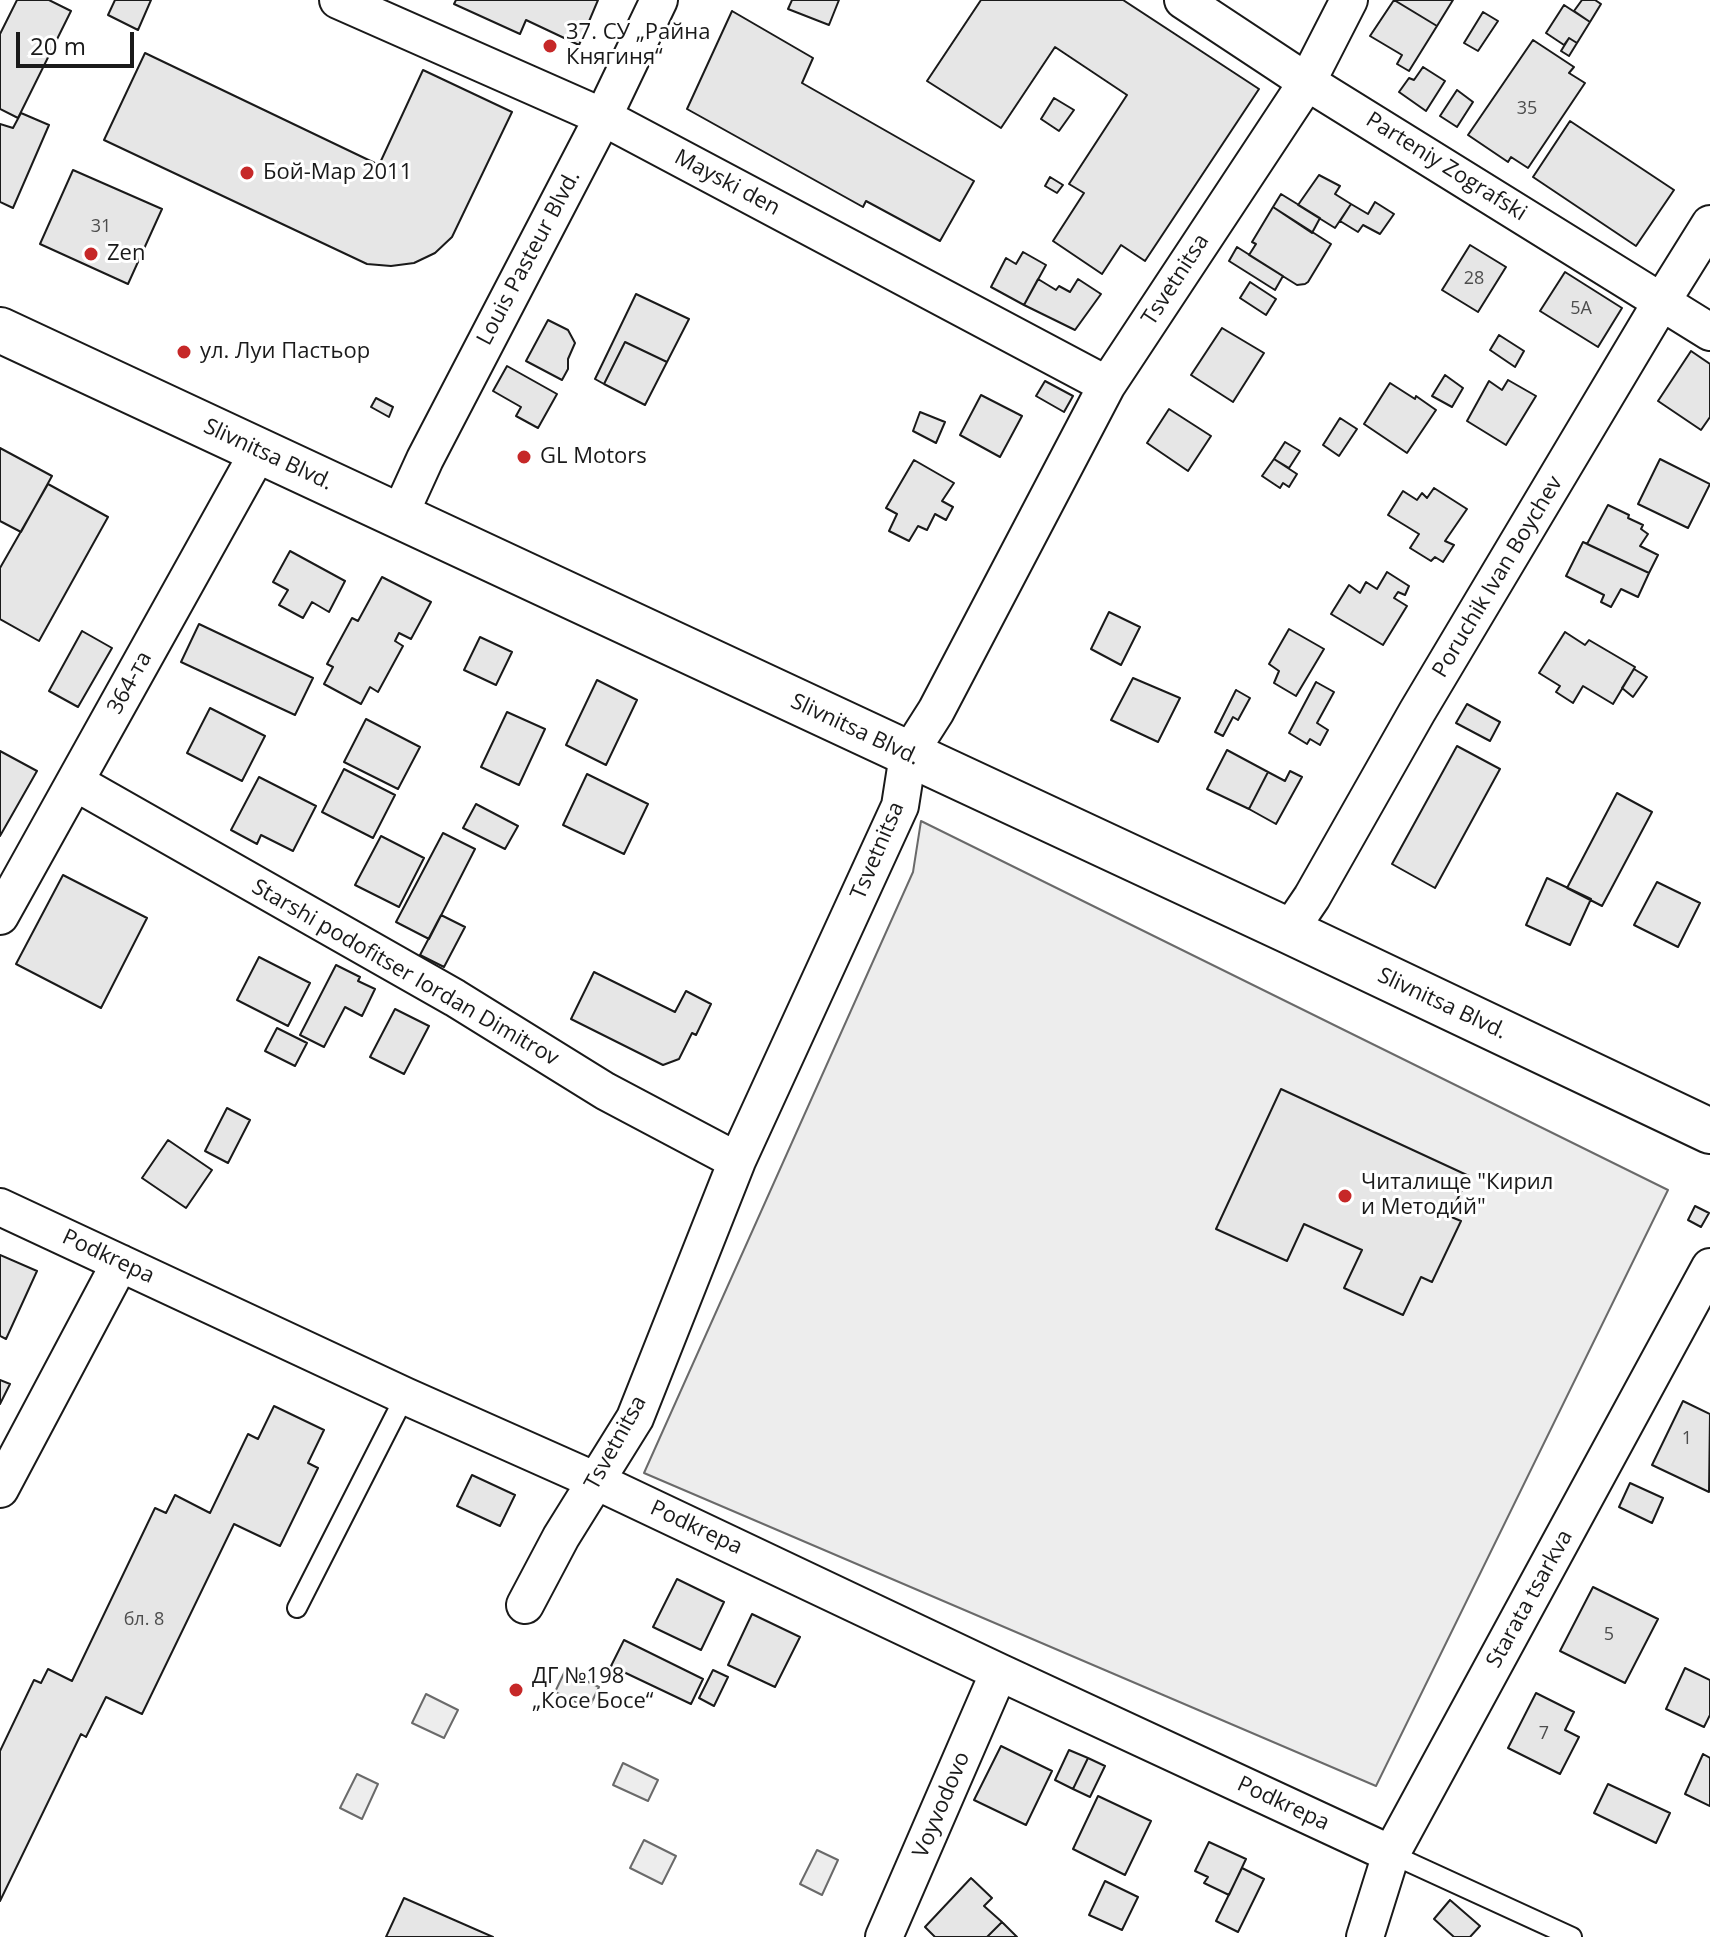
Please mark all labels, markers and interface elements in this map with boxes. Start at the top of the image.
scale bar [20,16,138,66]
place label: 37. СУ „Райна Княгиня“ [566,20,710,72]
text: 20 m [30,29,86,62]
marker: 37. СУ „Райна Княгиня“ [541,37,559,55]
house number: 35 [1517,98,1537,120]
street label: Parteniy Zografski [1361,107,1531,227]
street label: Mayski den [670,144,784,222]
place label: Бой-Мар 2011 [263,160,412,186]
marker: Бой-Мар 2011 [238,164,256,182]
street label: Louis Pasteur Blvd. [472,166,586,350]
house number: 31 [91,216,111,238]
street label: Tsvetnitsa [1137,229,1215,331]
place label: Zen [107,241,145,267]
marker: Zen [82,245,100,263]
house number: 28 [1464,268,1484,290]
house number: 5А [1570,298,1592,320]
place label: ул. Луи Пастьор [200,339,370,365]
marker: ул. Луи Пастьор [175,343,193,361]
street label: Slivnitsa Blvd. [199,414,337,496]
place label: GL Motors [540,444,647,470]
marker: GL Motors [515,448,533,466]
street label: Poruchik Ivan Boychev [1427,472,1569,682]
street label: 364-та [102,647,158,719]
street label: Slivnitsa Blvd. [786,689,924,771]
street label: Tsvetnitsa [846,798,910,904]
street label: Starshi podofitser Iordan Dimitrov [247,874,563,1072]
street label: Slivnitsa Blvd. [1373,963,1511,1045]
place label: Читалище "Кирил и Методий" [1361,1170,1553,1222]
marker: Читалище "Кирил и Методий" [1336,1187,1354,1205]
street label: Podkrepa [58,1224,158,1290]
street label: Tsvetnitsa [579,1391,653,1495]
house number: 1 [1682,1428,1692,1450]
street label: Podkrepa [646,1495,746,1561]
street label: Starata tsarkva [1481,1525,1579,1673]
house number: бл. 8 [124,1609,164,1631]
house number: 5 [1604,1624,1614,1646]
place label: ДГ №198 „Косе Босе“ [532,1664,654,1716]
marker: ДГ №198 „Косе Босе“ [507,1681,525,1699]
house number: 7 [1539,1723,1549,1745]
street label: Voyvodovo [908,1748,976,1862]
street label: Podkrepa [1233,1771,1333,1837]

